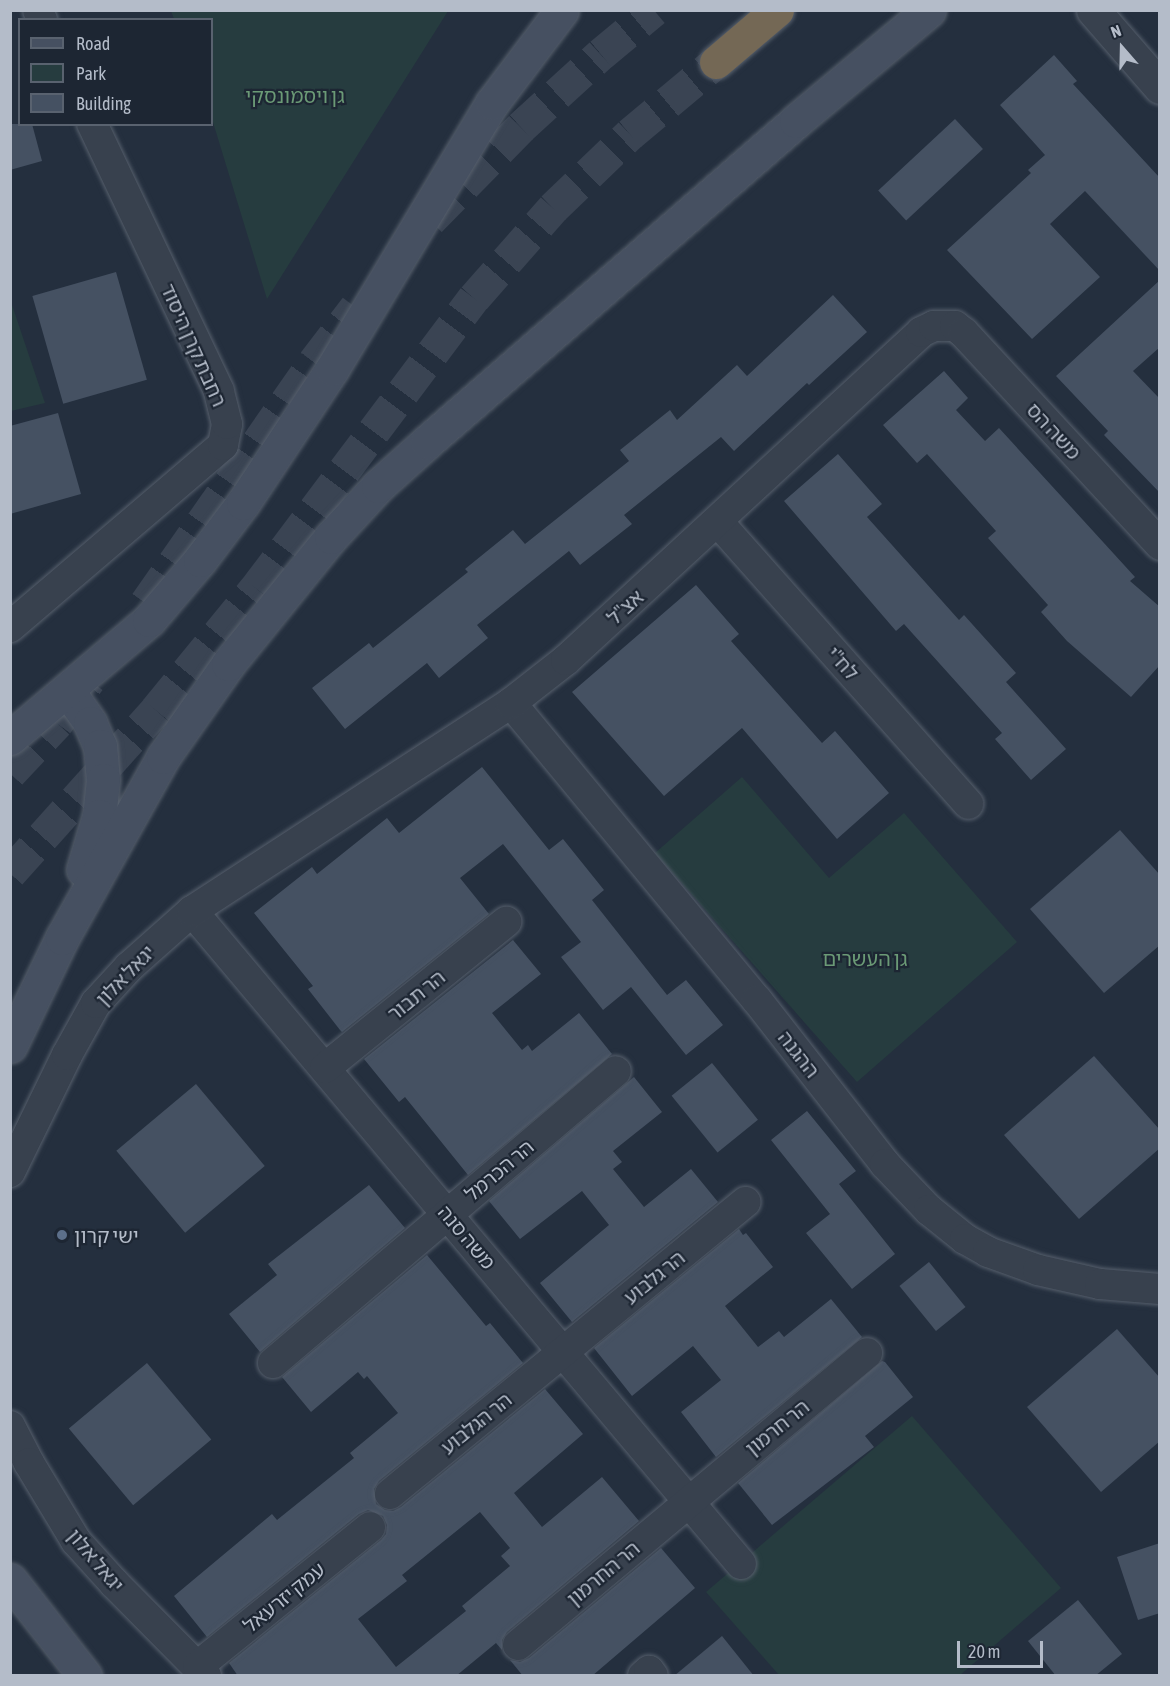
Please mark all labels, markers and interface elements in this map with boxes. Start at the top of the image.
legend [18,18,213,126]
north arrow [1092,18,1152,78]
text: N [1108,21,1123,41]
text: Road [76,33,110,54]
text: Park [76,63,106,84]
park label: גן ויסמונסקי [245,83,345,107]
text: Building [76,93,131,114]
street label: רחבת קרן היסוד [156,280,232,410]
street label: משה הס [1022,398,1086,464]
street label: אצ"ל [602,584,648,630]
street label: לח"י [822,642,864,684]
street label: יגאל אלון [90,940,160,1010]
park label: גן העשרים [822,946,908,970]
street label: הר תבור [382,965,450,1025]
street label: ההגנה [773,1026,825,1082]
street label: הר הכרמל [460,1134,538,1206]
street label: משה סנה [433,1200,501,1274]
place label: ישי קרון [74,1223,139,1247]
marker: ישי קרון [55,1228,69,1242]
street label: הר גלבוע [619,1245,689,1309]
street label: הר הגלבוע [436,1387,516,1459]
street label: הר חרמון [740,1394,814,1460]
street label: יגאל אלון [63,1524,129,1596]
street label: הר החרמון [562,1536,644,1610]
street label: עמק יזרעאל [238,1557,330,1637]
scale bar [960,1629,1046,1667]
text: 20 m [968,1641,1000,1662]

